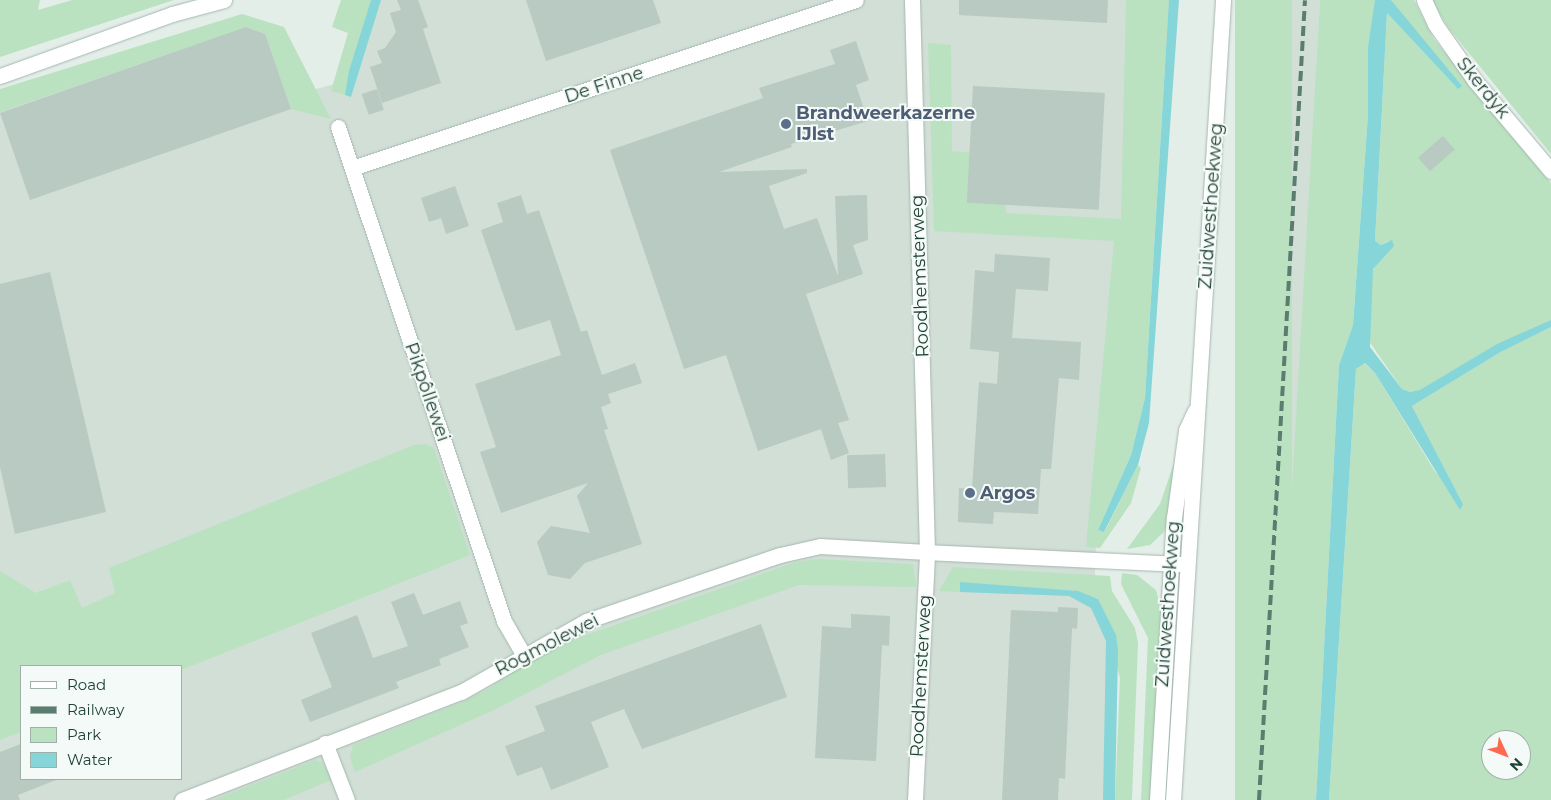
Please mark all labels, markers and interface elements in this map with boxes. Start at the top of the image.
street label: Skerdyk [1452,53,1514,123]
street label: De Finne [562,62,646,108]
place label: Brandweerkazerne IJlst [796,103,975,146]
marker: Brandweerkazerne IJlst [780,118,792,130]
street label: Zuidwesthoekweg [1194,122,1228,290]
street label: Roodhemsterweg [906,194,934,358]
street label: Pikpôllewei [400,340,454,444]
place label: Argos [980,482,1035,504]
marker: Argos [964,487,976,499]
street label: Zuidwesthoekweg [1151,520,1185,688]
street label: Roodhemsterweg [906,594,936,758]
street label: Rogmolewei [491,610,603,680]
legend [20,665,182,780]
text: Road [67,675,106,694]
text: Railway [67,700,124,719]
text: Park [67,725,101,744]
north arrow [1481,730,1531,780]
text: Water [67,750,113,769]
text: N [1506,754,1527,775]

